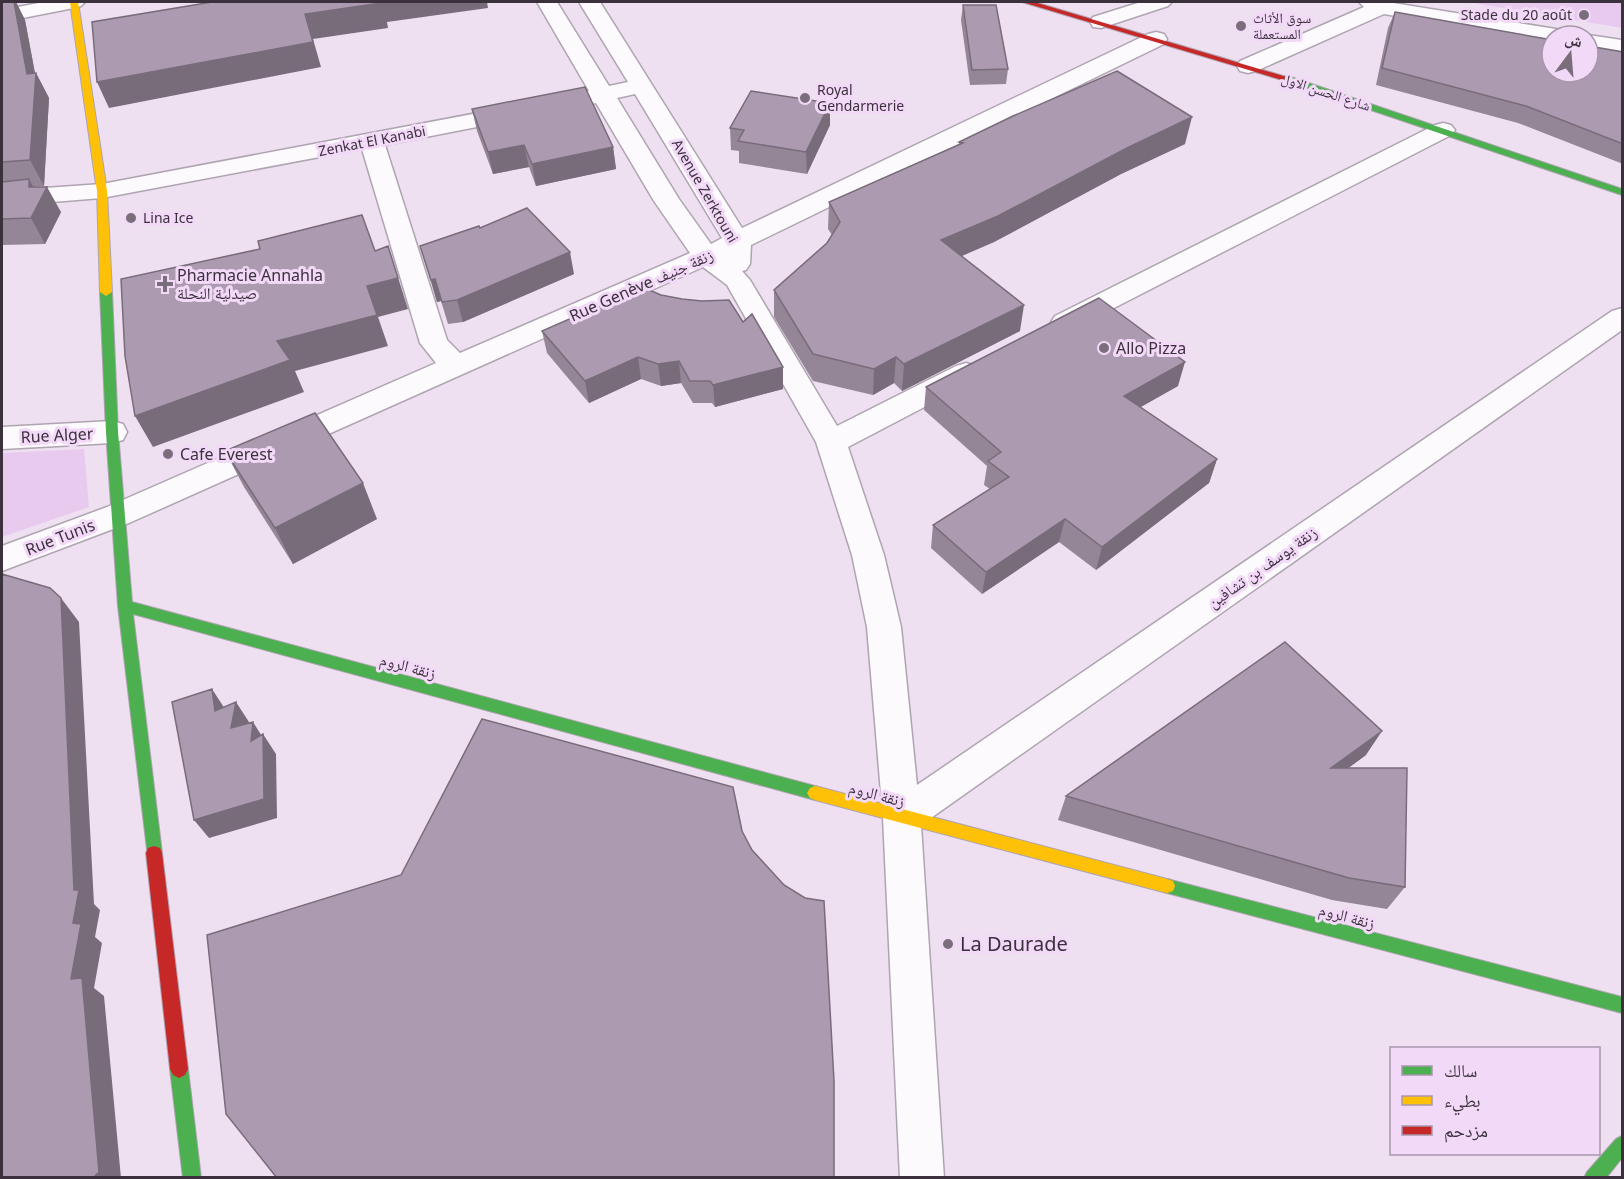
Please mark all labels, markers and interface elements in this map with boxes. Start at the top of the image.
place label: Stade du 20 août [1461,5,1572,24]
place label: سوق الأثاث المستعملة [1253,8,1311,43]
marker: Stade du 20 août [1577,8,1591,22]
marker: سوق الأثاث المستعملة [1234,19,1248,33]
north arrow [1540,24,1600,84]
text: ش [1563,27,1585,53]
street label: شارع الحسن الاول [1279,68,1373,116]
place label: Royal Gendarmerie [817,80,904,115]
marker: Royal Gendarmerie [798,91,812,105]
street label: Zenkat El Kanabi [317,121,427,160]
street label: Avenue Zerktouni [668,136,743,246]
place label: Lina Ice [143,208,194,227]
marker: Lina Ice [124,211,138,225]
street label: Rue Genève زنقة جنيف [566,243,716,327]
place label: Pharmacie Annahla صيدلية النحلة [177,264,323,304]
marker: Pharmacie Annahla صيدلية النحلة [158,277,172,291]
place label: Allo Pizza [1116,337,1186,359]
marker: Allo Pizza [1097,341,1111,355]
street label: Rue Alger [20,422,94,448]
place label: Cafe Everest [180,443,273,465]
marker: Cafe Everest [161,447,175,461]
street label: Rue Tunis [22,514,98,560]
street label: زنقة يوسف بن تشافين [1203,521,1321,613]
street label: زنقة الروم [378,648,438,684]
street label: زنقة الروم [847,776,907,812]
street label: زنقة الروم [1317,898,1377,934]
place label: La Daurade [960,930,1068,957]
marker: La Daurade [941,937,955,951]
legend [1390,1047,1600,1155]
text: سالك [1444,1058,1477,1082]
text: بطيء [1444,1088,1481,1116]
text: مزدحم [1444,1118,1488,1143]

